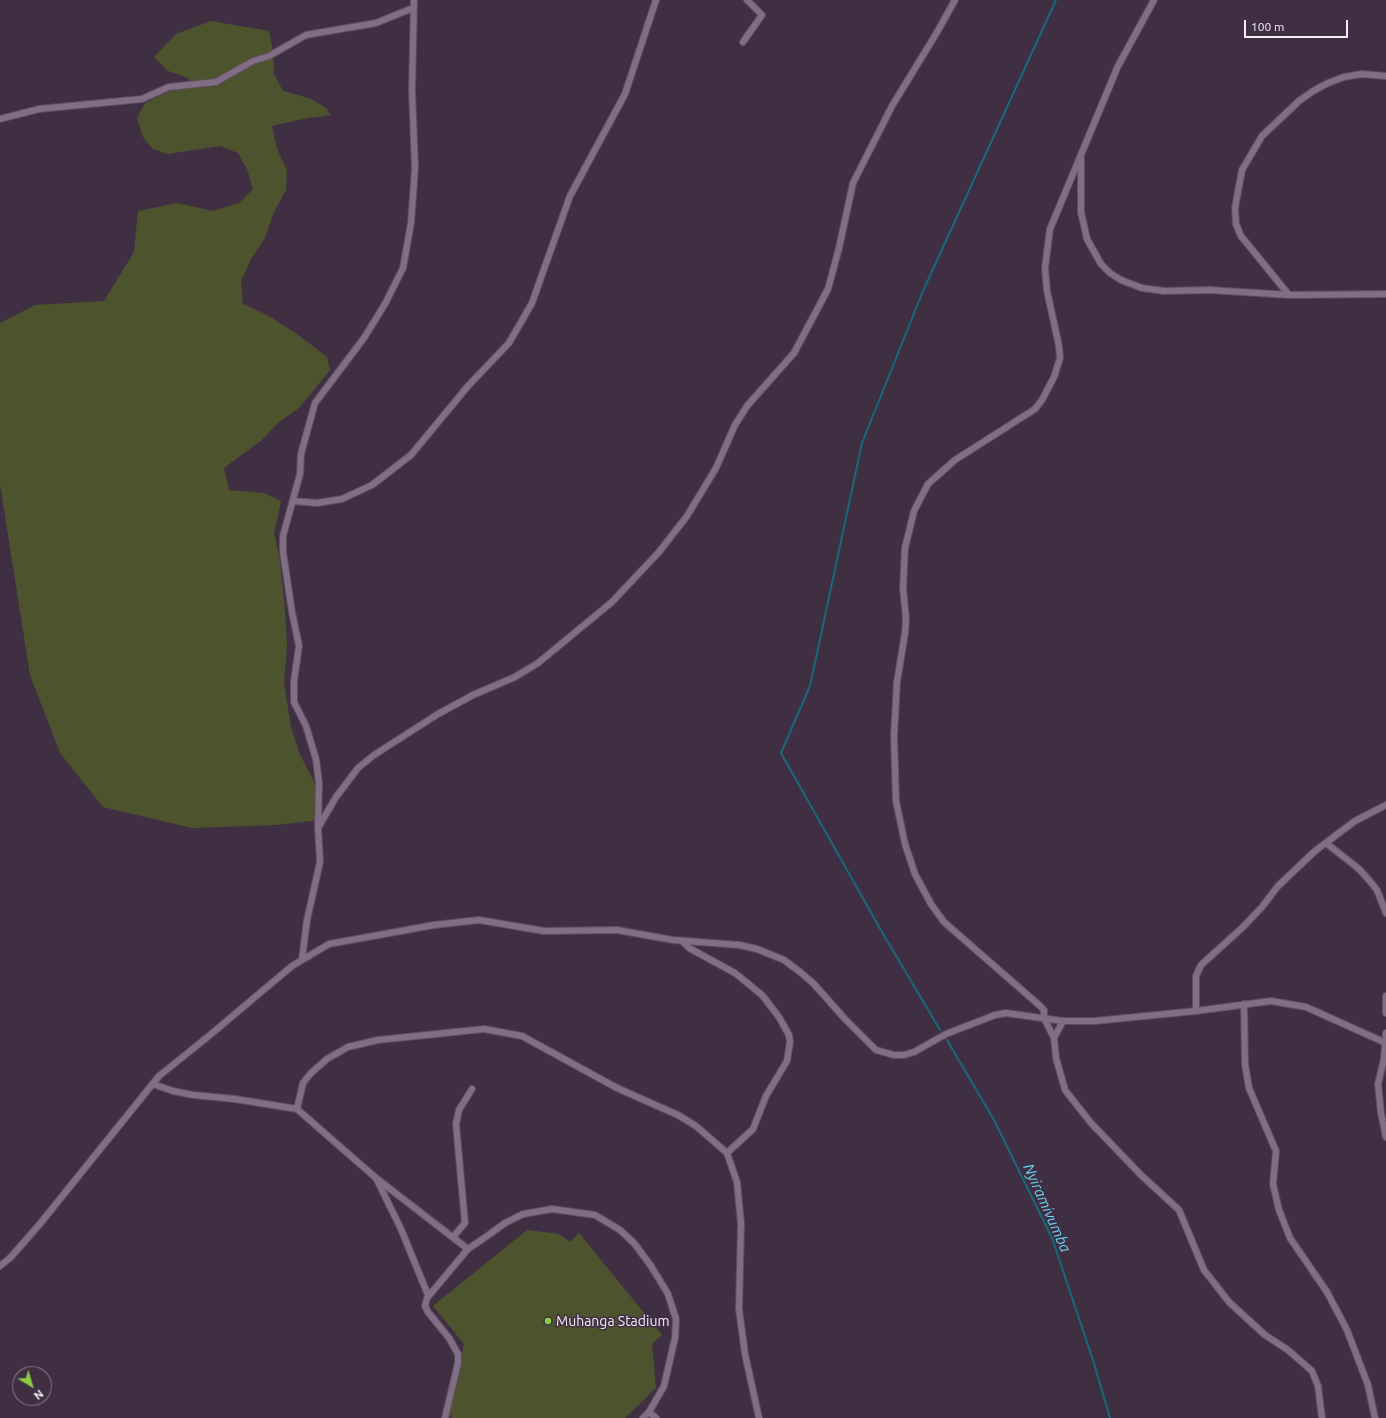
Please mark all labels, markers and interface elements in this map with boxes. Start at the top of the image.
scale bar [1246,12,1350,38]
text: 100 m [1251,20,1284,33]
water label: Nyiramivumba [1019,1161,1075,1255]
place label: Muhanga Stadium [556,1313,669,1329]
marker: Muhanga Stadium [543,1316,553,1326]
north arrow [12,1366,52,1406]
text: N [32,1387,46,1402]

